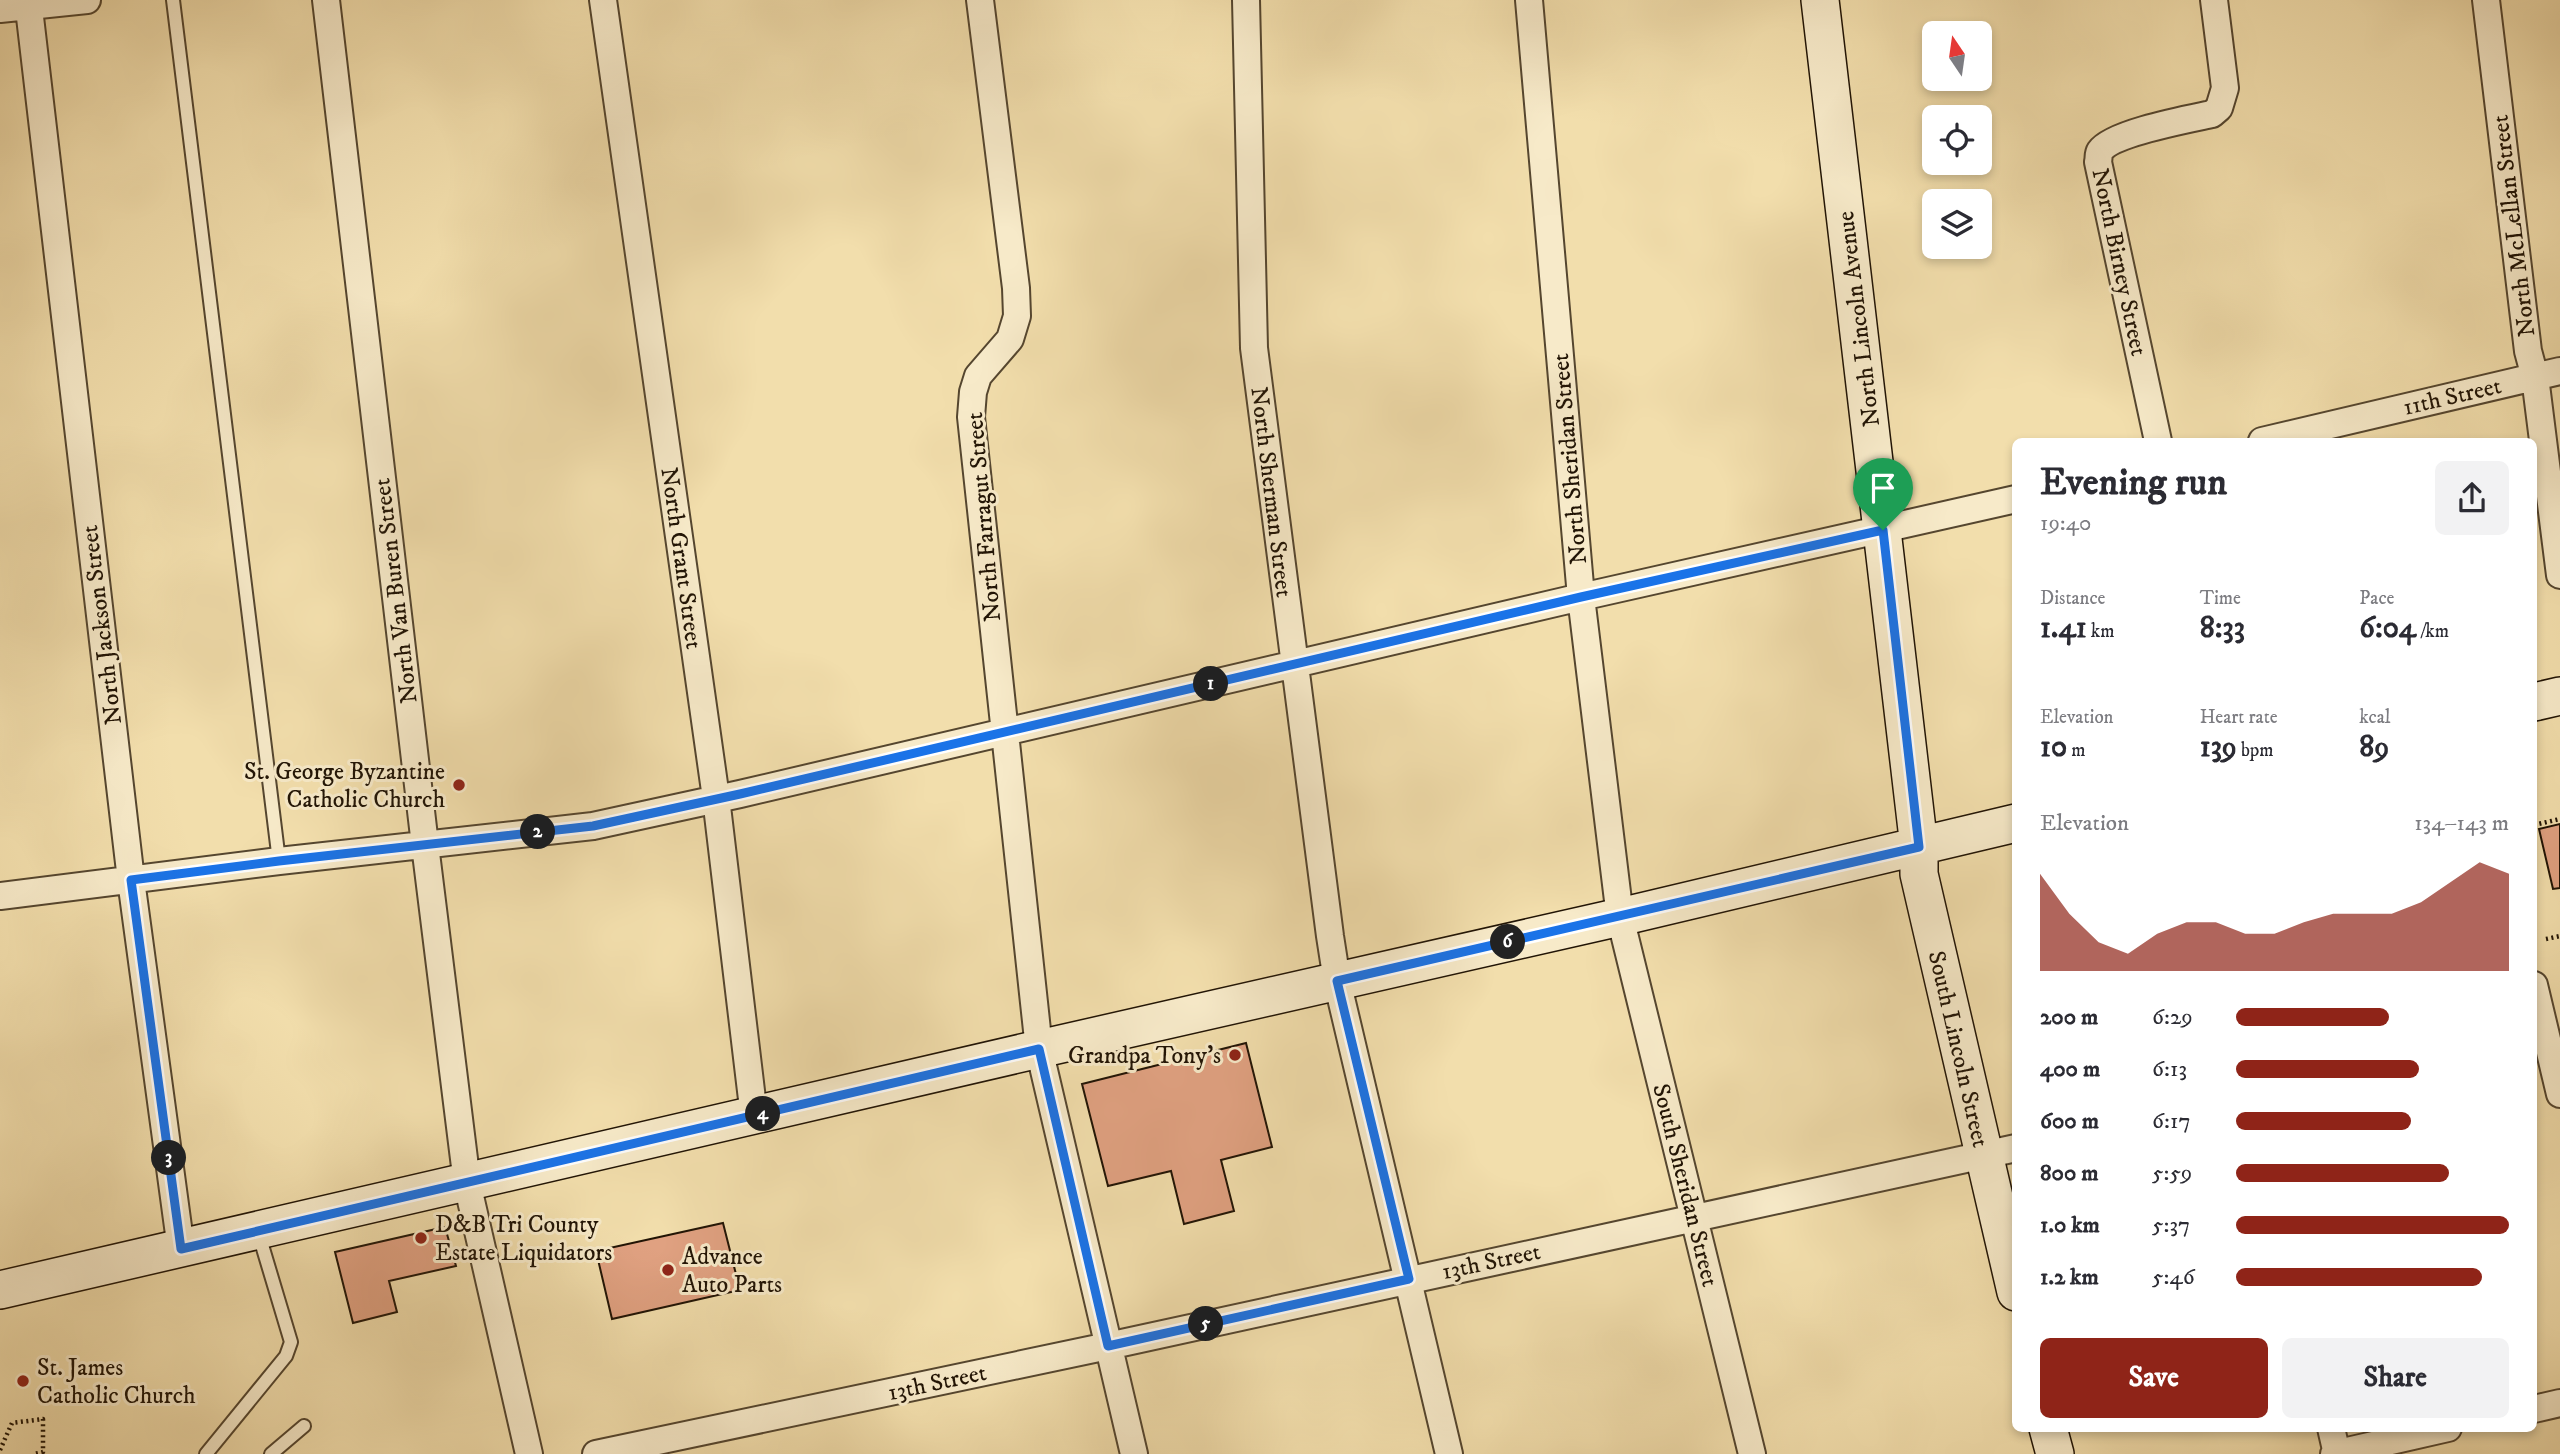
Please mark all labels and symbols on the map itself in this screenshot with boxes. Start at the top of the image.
north arrow [1922,21,1992,91]
street label: North McLellan Street [2485,113,2542,339]
street label: North Birney Street [2084,166,2154,359]
street label: North Lincoln Avenue [1831,209,1887,428]
street label: North Sheridan Street [1546,352,1594,566]
street label: 11th Street [2400,371,2505,423]
street label: North Sherman Street [1243,385,1299,599]
street label: North Farragut Street [960,411,1008,623]
pin [1853,458,1913,530]
street label: North Grant Street [653,465,709,651]
street label: North Van Buren Street [367,476,425,705]
street label: North Jackson Street [75,523,129,726]
pin: 1 [1194,666,1228,702]
place label: St. George Byzantine Catholic Church [244,757,445,815]
marker: St. George Byzantine Catholic Church [451,777,467,793]
pin: 2 [520,814,556,850]
pin: 6 [1490,925,1526,960]
street label: South Lincoln Street [1921,948,1995,1151]
place label: Grandpa Tony's [1068,1041,1221,1071]
marker: Grandpa Tony's [1227,1047,1243,1063]
street label: South Sheridan Street [1645,1081,1725,1290]
pin: 4 [746,1096,780,1132]
pin: 3 [152,1140,186,1176]
place label: D&B Tri County Estate Liquidators [435,1210,612,1268]
marker: D&B Tri County Estate Liquidators [413,1230,429,1246]
street label: 13th Street [1439,1237,1544,1287]
place label: Advance Auto Parts [682,1242,782,1300]
marker: Advance Auto Parts [660,1262,676,1278]
pin: 5 [1188,1306,1224,1342]
place label: St. James Catholic Church [37,1353,196,1411]
street label: 13th Street [885,1358,990,1408]
marker: St. James Catholic Church [15,1373,31,1389]

